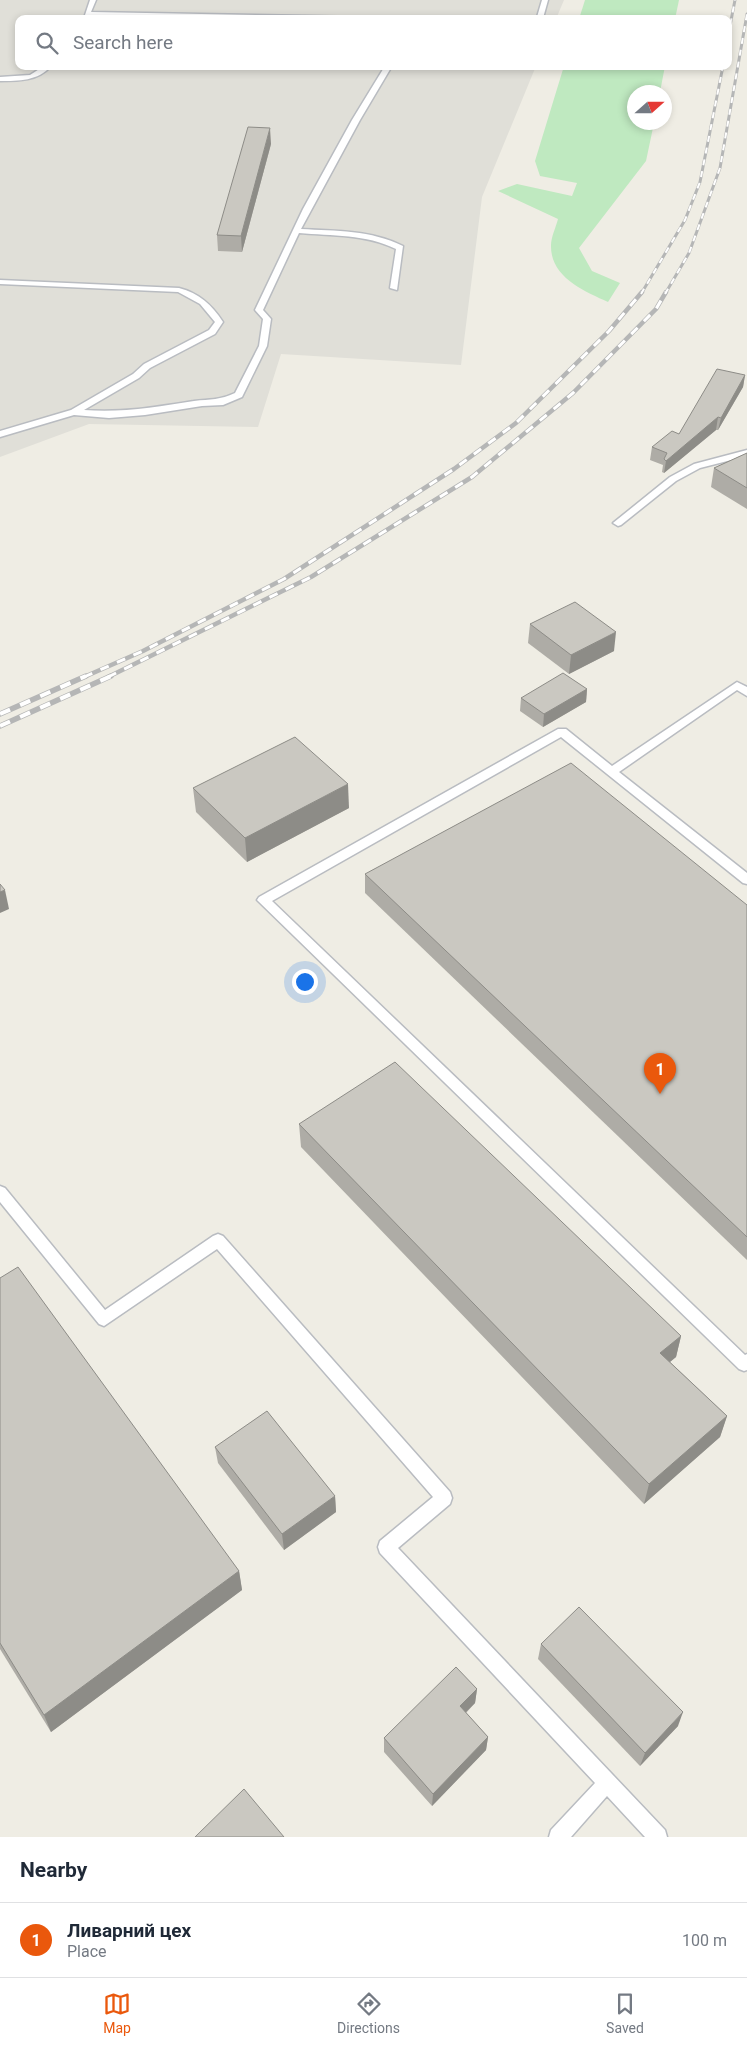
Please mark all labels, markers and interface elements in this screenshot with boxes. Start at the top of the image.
search box [15,15,732,70]
icon: search [33,29,61,57]
text: Search here [73,31,173,54]
north arrow [627,85,672,130]
your location [292,969,318,995]
pin: 1 [644,1053,676,1094]
text: Nearby [20,1858,87,1882]
text: Ливарний цех [67,1919,191,1942]
text: 1 [31,1931,41,1950]
text: 100 m [682,1931,727,1950]
text: Place [67,1942,107,1961]
tab: Map [103,1990,131,2036]
tab: Directions [337,1990,400,2036]
tab: Saved [606,1990,644,2036]

